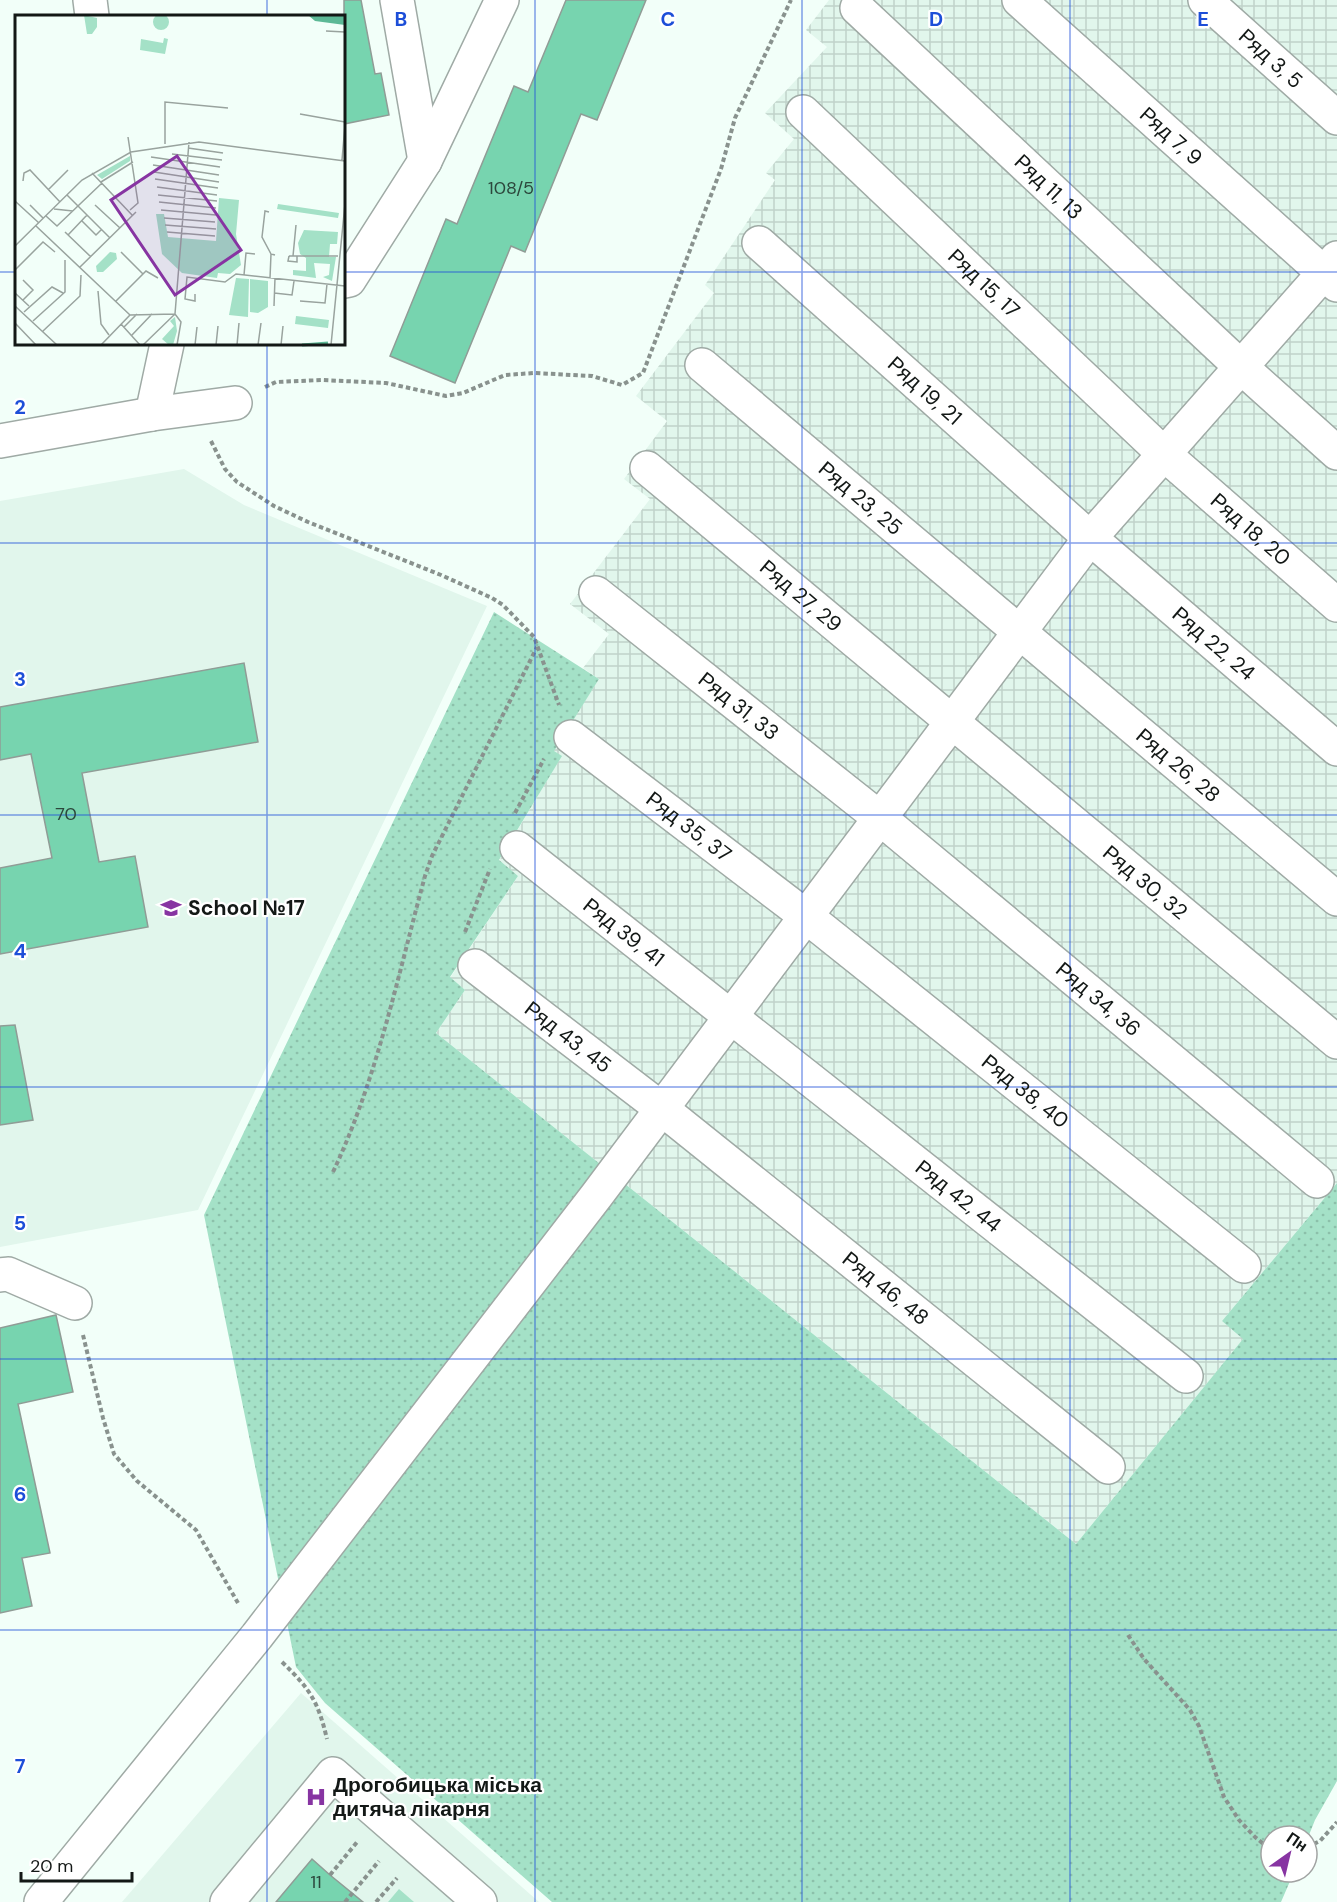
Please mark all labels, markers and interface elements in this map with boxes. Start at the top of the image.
text: B [395,6,407,32]
text: C [661,6,675,32]
text: D [929,6,943,32]
text: E [1197,6,1209,32]
inset map [15,15,345,345]
street label: Ряд 3, 5 [1232,22,1309,95]
street label: Ряд 7, 9 [1134,101,1208,172]
street label: Ряд 11, 13 [1008,148,1089,226]
house number: 108/5 [488,176,534,200]
street label: Ряд 15, 17 [942,242,1026,324]
street label: Ряд 19, 21 [882,350,968,431]
text: 2 [14,394,26,420]
street label: Ряд 23, 25 [813,455,908,542]
street label: Ряд 18, 20 [1204,487,1296,572]
street label: Ряд 27, 29 [754,553,848,638]
street label: Ряд 22, 24 [1166,600,1261,687]
street label: Ряд 31, 33 [693,665,785,747]
text: 3 [14,666,26,692]
street label: Ряд 26, 28 [1130,722,1226,809]
street label: Ряд 35, 37 [640,785,737,868]
house number: 70 [55,802,77,826]
street label: Ряд 30, 32 [1097,839,1194,926]
street label: Ряд 39, 41 [577,891,670,973]
place label: School №17 [188,894,305,922]
school or university icon: School №17 [159,896,183,920]
text: 4 [14,938,27,964]
street label: Ряд 34, 36 [1050,956,1147,1043]
street label: Ряд 43, 45 [519,995,617,1079]
street label: Ряд 38, 40 [976,1048,1075,1135]
street label: Ряд 42, 44 [909,1153,1007,1239]
text: 5 [14,1210,26,1236]
street label: Ряд 46, 48 [836,1245,935,1332]
text: 6 [14,1481,26,1507]
text: 7 [15,1753,26,1779]
place label: Дрогобицька міська дитяча лікарня [333,1771,542,1823]
hospital icon: Дрогобицька міська дитяча лікарня [304,1785,328,1809]
north arrow [1259,1824,1319,1884]
text: Пн [1282,1827,1312,1857]
scale bar [21,1845,132,1883]
text: 20 m [30,1854,73,1878]
house number: 11 [310,1870,322,1894]

